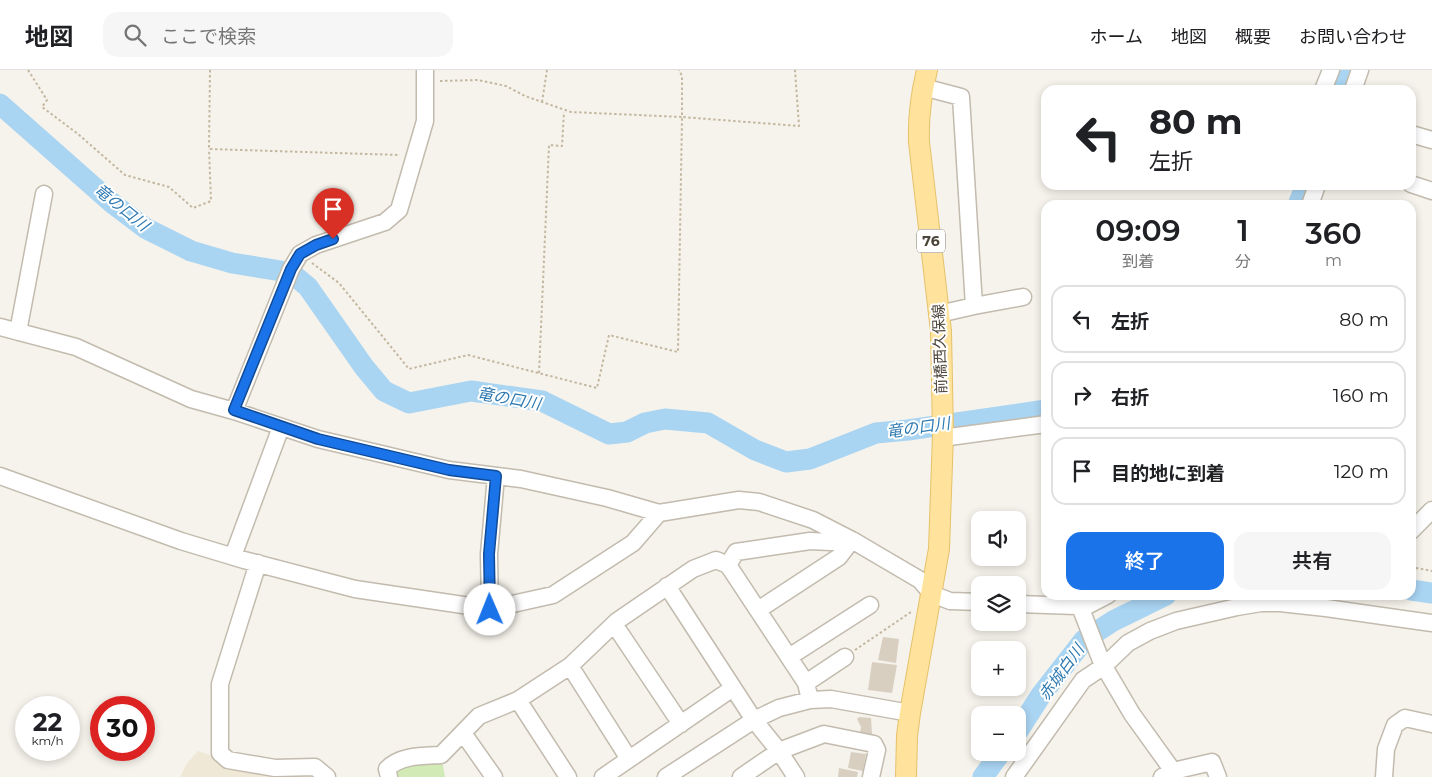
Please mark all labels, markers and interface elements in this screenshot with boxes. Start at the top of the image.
search box [103,12,453,57]
icon: search [121,21,149,49]
text: 地図 [25,22,73,51]
text: ここで検索 [161,25,256,48]
text: ホーム [1090,26,1143,48]
text: 地図 [1171,26,1207,48]
text: 概要 [1235,26,1271,48]
text: お問い合わせ [1299,26,1407,48]
text: 80 m [1149,100,1243,143]
icon: left [1066,105,1131,170]
text: 左折 [1149,148,1193,175]
water label: 竜の口川 [91,180,154,236]
pin [312,188,354,239]
icon: arrive [319,195,347,223]
text: 09:09 [1095,212,1181,249]
text: 1 [1237,212,1249,249]
text: 360 [1305,215,1362,252]
road number: 76 [917,230,945,252]
text: m [1325,251,1342,270]
text: 到着 [1122,252,1154,271]
text: 分 [1235,252,1251,271]
street label: 前橋西久保線 [928,304,951,394]
icon: left [1068,305,1096,333]
text: 80 m [1339,308,1389,331]
text: 左折 [1111,310,1149,333]
icon: right [1068,381,1096,409]
water label: 竜の口川 [476,384,544,414]
text: 160 m [1333,384,1389,407]
text: 右折 [1111,386,1149,409]
water label: 竜の口川 [885,413,953,441]
icon: arrive [1068,457,1096,485]
text: 120 m [1334,460,1389,483]
text: 目的地に到着 [1111,462,1225,485]
map controls [971,511,1026,761]
button: sound [971,511,1026,566]
button: 終了 [1066,532,1224,590]
button: 共有 [1234,532,1391,590]
button: layers [971,576,1026,631]
position arrow [463,583,515,635]
water label: 赤城白川 [1035,639,1089,704]
button: + [971,641,1026,696]
speed limit sign: 30 [90,696,155,761]
button: − [971,706,1026,761]
text: 22 [33,707,62,737]
text: km/h [31,733,64,748]

